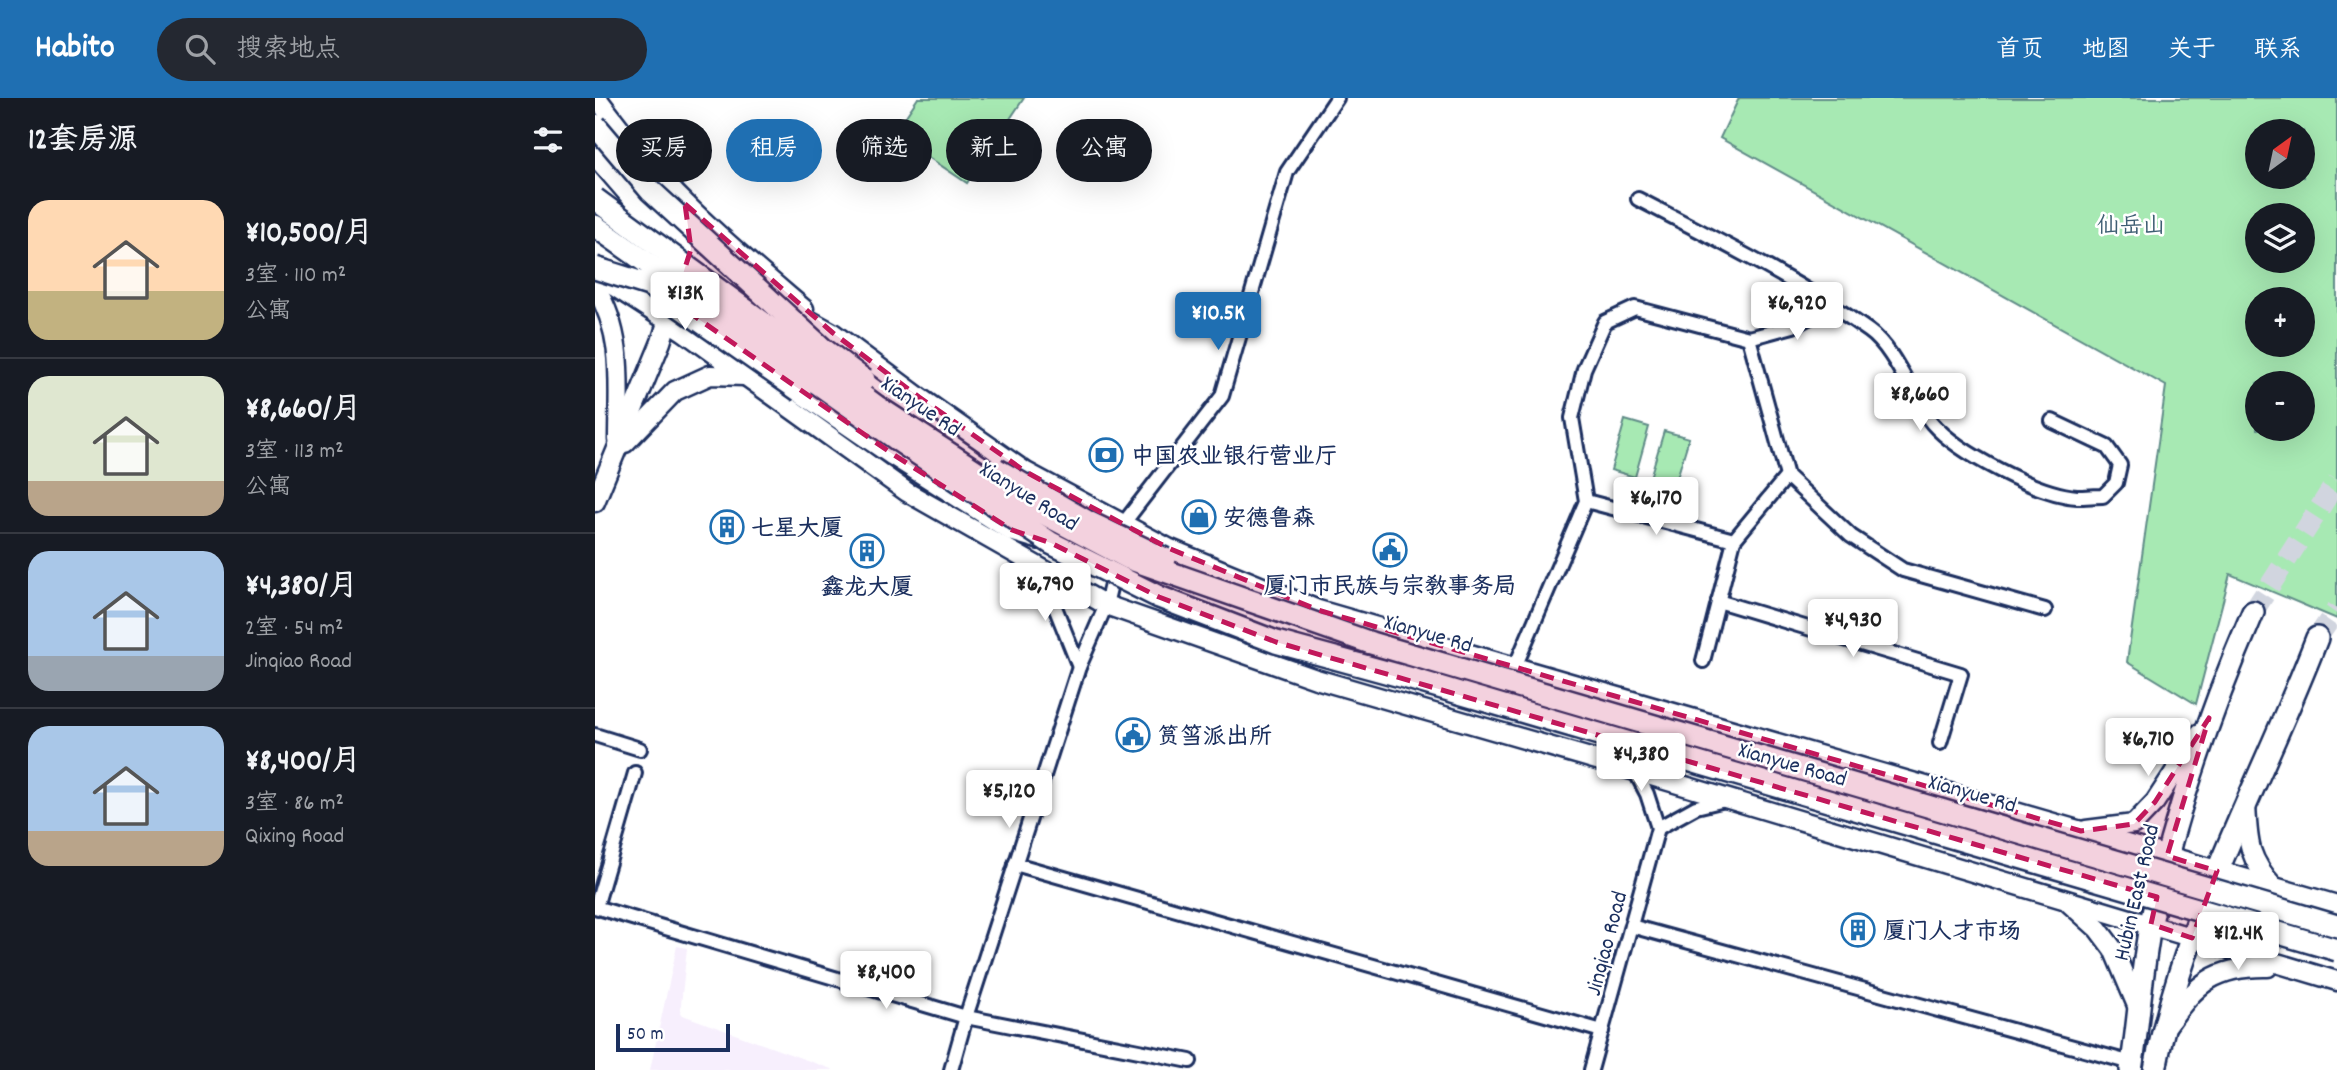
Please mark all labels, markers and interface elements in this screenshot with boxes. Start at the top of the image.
search box [157,18,647,81]
text: Habito [35,26,115,73]
icon: search [181,30,219,68]
text: 搜索地点 [237,32,341,69]
text: 首页 [1996,34,2044,68]
text: 地图 [2082,34,2130,68]
text: 关于 [2168,34,2216,68]
text: 联系 [2254,34,2302,68]
chip: 买房 [616,119,712,182]
chip: 租房 [726,119,822,182]
chip: 筛选 [836,119,932,182]
chip: 新上 [946,119,1042,182]
chip: 公寓 [1056,119,1152,182]
north arrow [2245,119,2315,189]
map controls [2245,119,2315,441]
text: 12套房源 [28,121,138,164]
icon: filters [529,121,567,159]
button: layers [2245,203,2315,273]
park label: 仙岳山 [2097,211,2166,244]
text: ¥10,500/月 [245,214,373,257]
icon: home [84,228,168,312]
text: 3室 · 110 m² [245,260,346,293]
pin: ¥13K [644,272,726,332]
text: ¥13K [666,278,704,311]
pin: ¥6,920 [1740,282,1854,342]
button: + [2245,287,2315,357]
text: ¥6,920 [1767,288,1827,321]
pin: ¥10.5K [1161,292,1275,352]
text: 公寓 [245,296,291,329]
text: ¥10.5K [1191,298,1245,331]
street label: Xianyue Rd [873,369,967,447]
button: − [2245,371,2315,441]
pin: ¥8,660 [1863,374,1977,433]
text: ¥8,660 [1890,379,1950,412]
text: ¥8,660/月 [245,390,362,433]
icon: home [84,404,168,488]
text: 3室 · 113 m² [245,436,344,469]
bank icon: 中国农业银行营业厅 [1087,436,1125,474]
place label: 中国农业银行营业厅 [1131,442,1338,475]
street label: Xianyue Road [972,454,1084,541]
text: 公寓 [245,472,291,505]
pin: ¥6,170 [1599,478,1713,537]
text: ¥6,170 [1629,483,1683,516]
shop icon: 安德鲁森 [1180,498,1218,536]
place label: 安德鲁森 [1223,504,1315,537]
building icon: 七星大厦 [708,508,746,546]
place label: 七星大厦 [751,514,843,547]
public building icon: 厦门市民族与宗教事务局 [1371,531,1409,569]
building icon: 鑫龙大厦 [848,532,886,570]
pin: ¥6,790 [988,564,1102,623]
text: ¥4,380/月 [245,567,358,610]
text: ¥6,790 [1016,569,1074,602]
place label: 厦门市民族与宗教事务局 [1264,572,1517,605]
place label: 鑫龙大厦 [821,573,913,606]
icon: home [84,579,168,663]
pin: ¥4,930 [1796,600,1910,659]
text: ¥4,930 [1824,605,1882,638]
street label: Xianyue Rd [1380,607,1476,664]
text: 2室 · 54 m² [245,613,344,646]
text: Jinqiao Road [245,646,352,679]
public building icon: 筼筜派出所 [1114,716,1152,754]
pin: ¥6,710 [2091,718,2205,778]
place label: 筼筜派出所 [1157,722,1272,755]
text: ¥6,710 [2121,724,2175,757]
pin: ¥4,380 [1584,734,1698,793]
street label: Xianyue Road [1734,735,1850,798]
text: ¥4,380 [1612,739,1670,772]
text: ¥8,400/月 [245,742,361,785]
icon: home [84,754,168,838]
street label: Xianyue Rd [1924,767,2020,824]
pin: ¥5,120 [952,770,1066,830]
text: ¥5,120 [982,776,1036,809]
text: 3室 · 86 m² [245,788,344,821]
text: Qixing Road [245,821,344,854]
street label: Hubin East Road [2107,821,2170,964]
street label: Jinqiao Road [1579,888,1638,1000]
building icon: 厦门人才市场 [1839,911,1877,949]
pin: ¥12.4K [2181,912,2295,972]
place label: 厦门人才市场 [1883,917,2021,950]
text: ¥12.4K [2213,918,2263,951]
pin: ¥8,400 [829,951,943,1011]
text: ¥8,400 [856,957,916,990]
scale bar [616,1021,730,1053]
text: 50 m [627,1022,664,1049]

